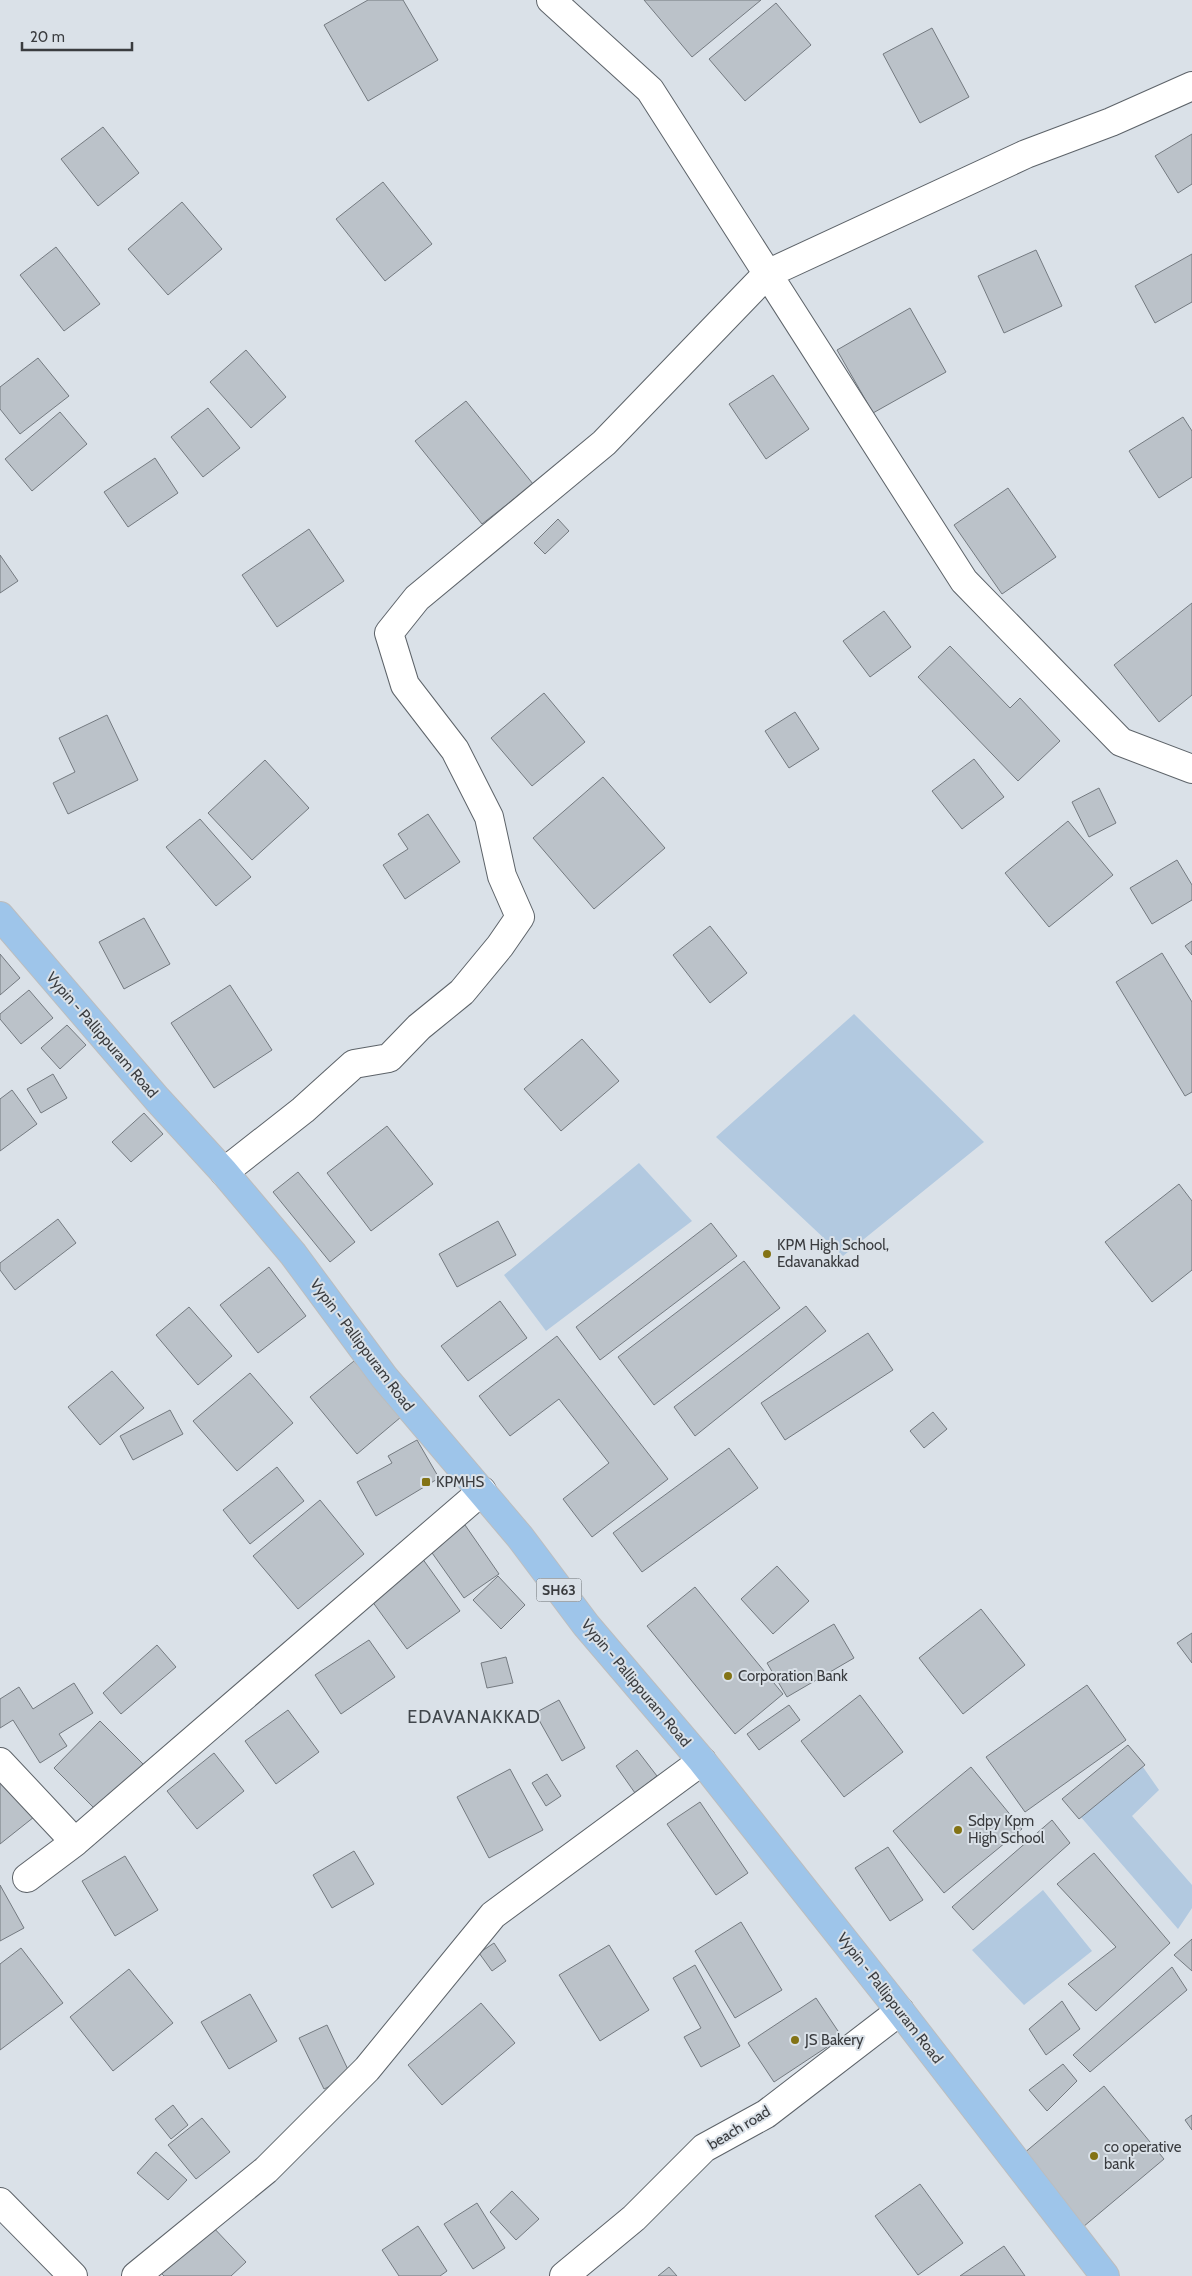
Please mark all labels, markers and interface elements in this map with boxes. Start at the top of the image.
scale bar [22,20,132,52]
text: 20 m [30,28,65,46]
street label: Vypin - Pallippuram Road [42,968,162,1102]
place label: KPM High School, Edavanakkad [777,1236,889,1271]
marker: KPM High School, Edavanakkad [761,1248,773,1260]
street label: Vypin - Pallippuram Road [306,1275,418,1415]
place label: KPMHS [436,1473,485,1491]
marker: KPMHS [420,1476,432,1488]
road number: SH63 [536,1578,582,1602]
street label: Vypin - Pallippuram Road [577,1616,695,1750]
place label: Corporation Bank [738,1667,848,1685]
marker: Corporation Bank [722,1670,734,1682]
district label: EDAVANAKKAD [407,1706,541,1728]
place label: Sdpy Kpm High School [968,1812,1045,1847]
marker: Sdpy Kpm High School [952,1824,964,1836]
street label: Vypin - Pallippuram Road [833,1929,947,2067]
place label: JS Bakery [804,2031,864,2049]
marker: JS Bakery [789,2034,801,2046]
street label: beach road [704,2102,774,2154]
place label: co operative bank [1104,2138,1182,2173]
marker: co operative bank [1088,2150,1100,2162]

